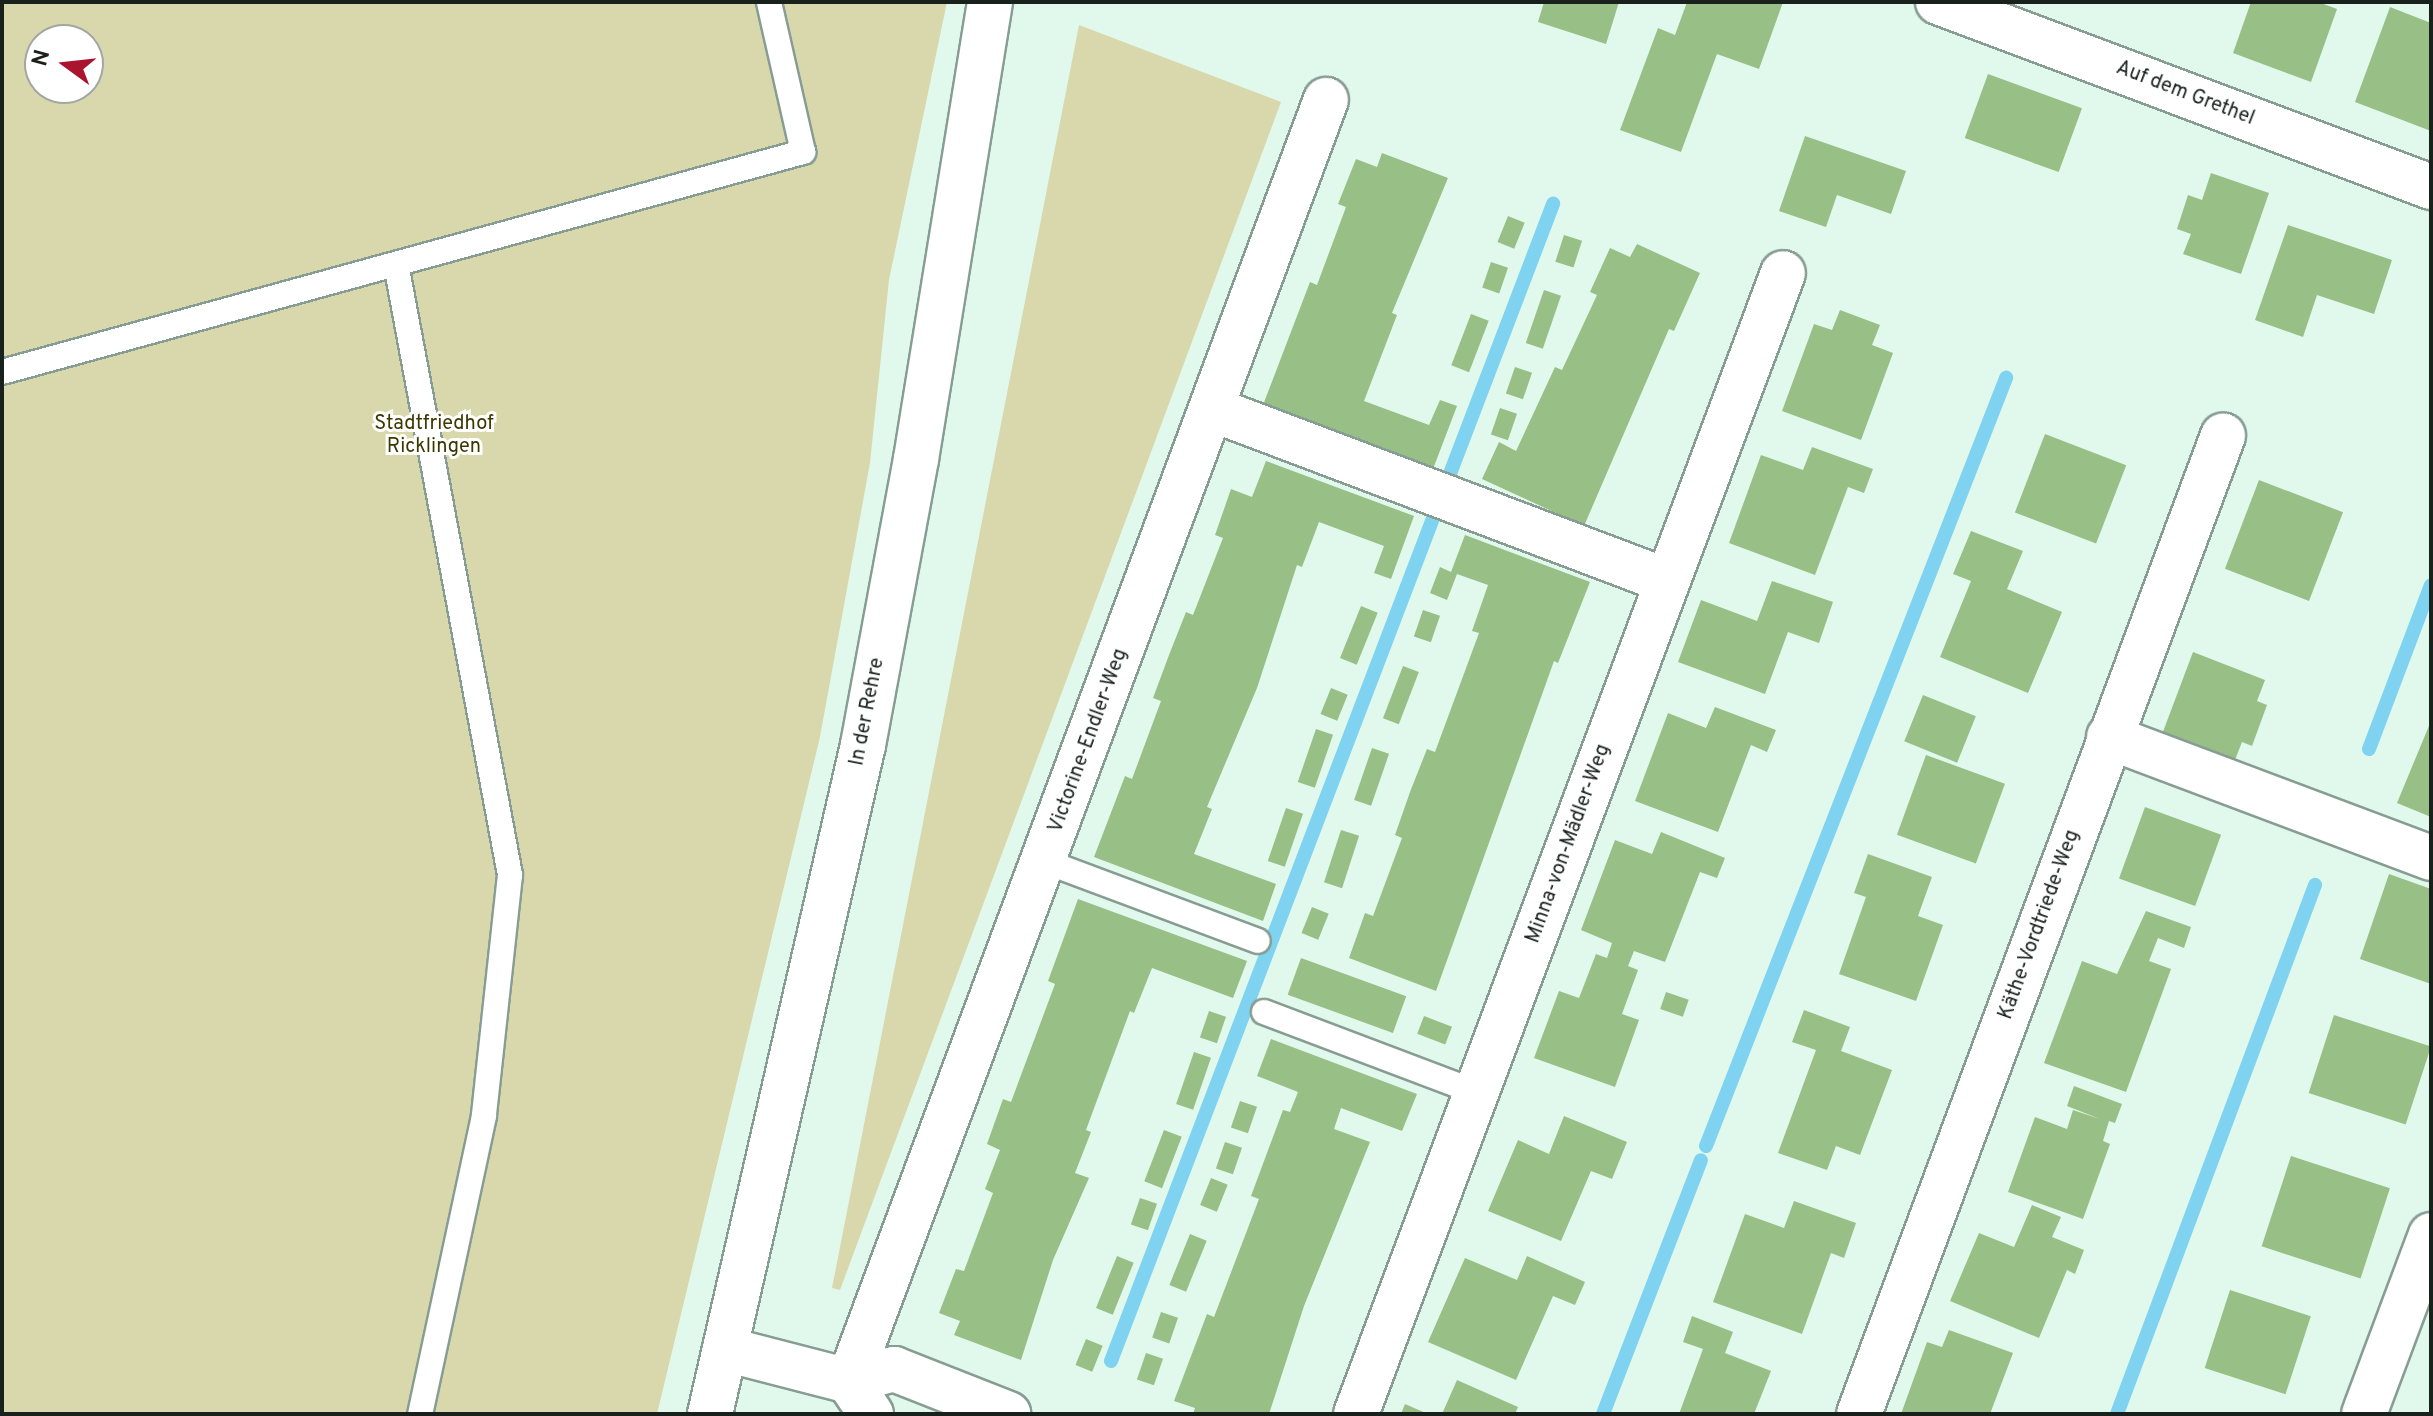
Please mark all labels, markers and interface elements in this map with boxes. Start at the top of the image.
north arrow [24,24,104,104]
text: N [27,47,57,69]
street label: Auf dem Grethel [2112,57,2258,131]
park label: Stadtfriedhof Ricklingen [374,413,494,460]
street label: Victorine-Endler-Weg [1045,646,1133,836]
street label: In der Rehre [846,656,890,768]
street label: Minna-von-Mädler-Weg [1522,741,1616,947]
street label: Käthe-Vordtriede-Weg [1995,827,2085,1023]

